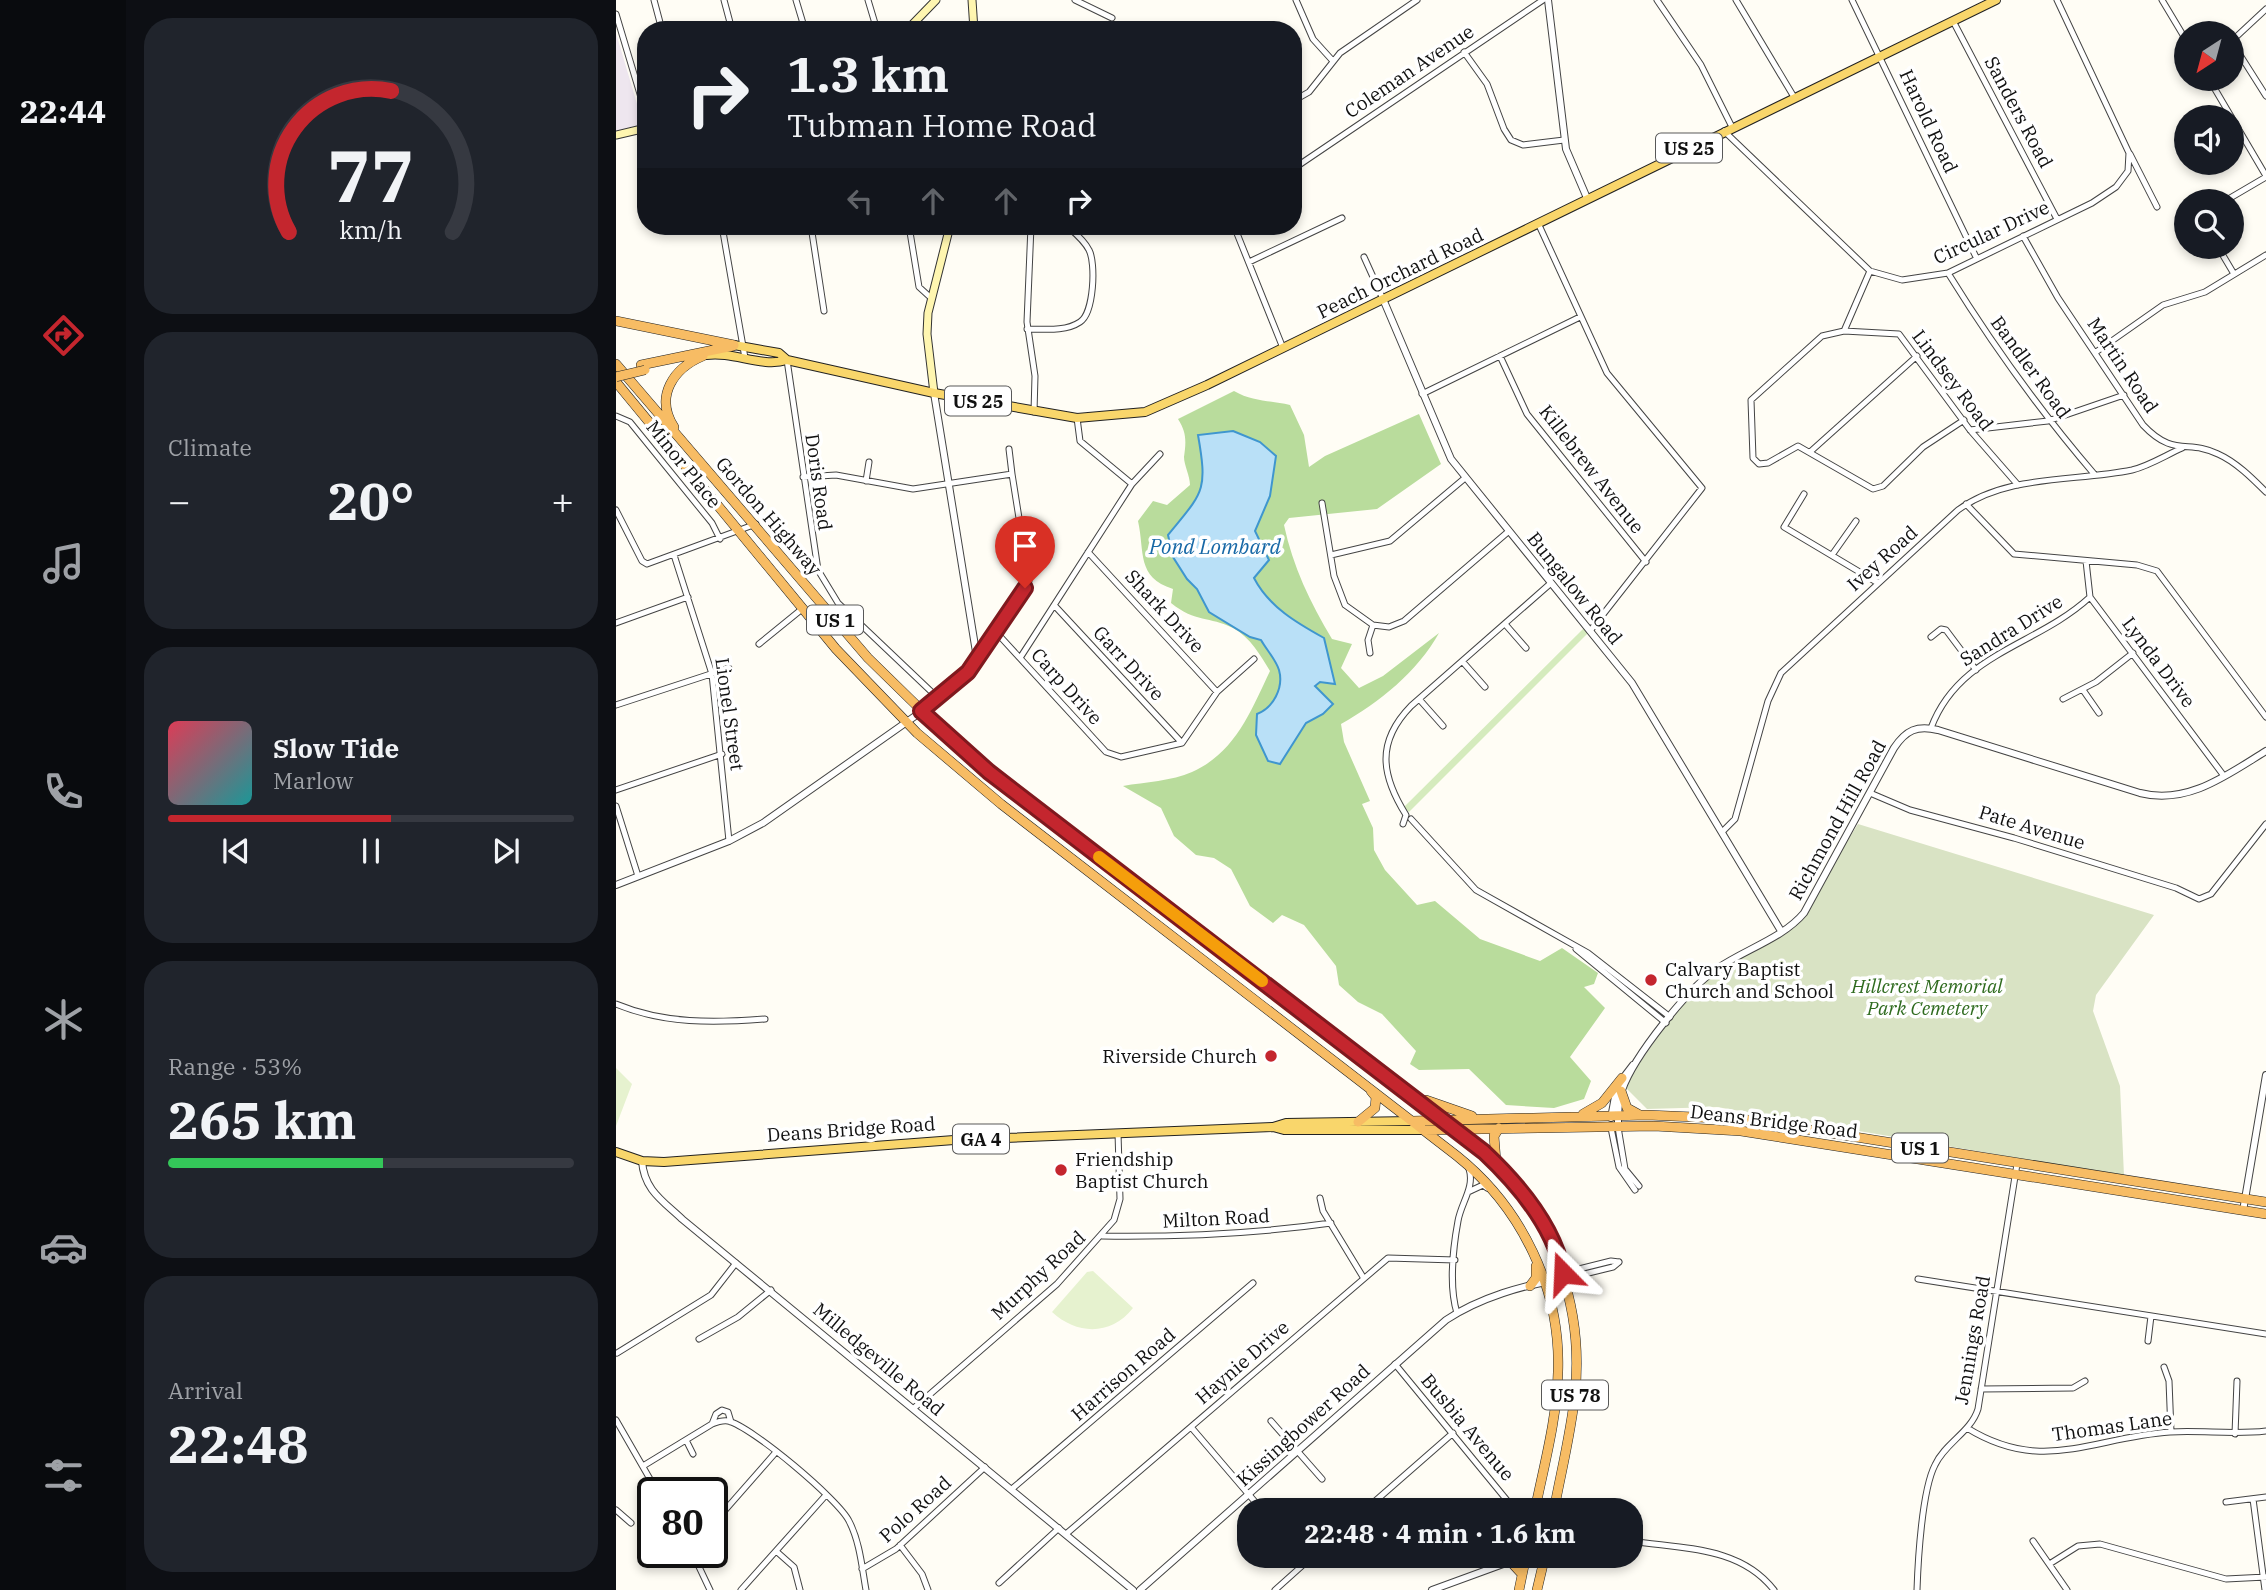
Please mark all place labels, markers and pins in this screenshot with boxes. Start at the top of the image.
pin [995,516,1055,588]
place label: Calvary Baptist Church and School [1665,957,1834,1003]
marker: Calvary Baptist Church and School [1643,972,1659,988]
place label: Riverside Church [1102,1044,1257,1068]
marker: Riverside Church [1263,1048,1279,1064]
place label: Friendship Baptist Church [1075,1147,1209,1193]
marker: Friendship Baptist Church [1053,1162,1069,1178]

